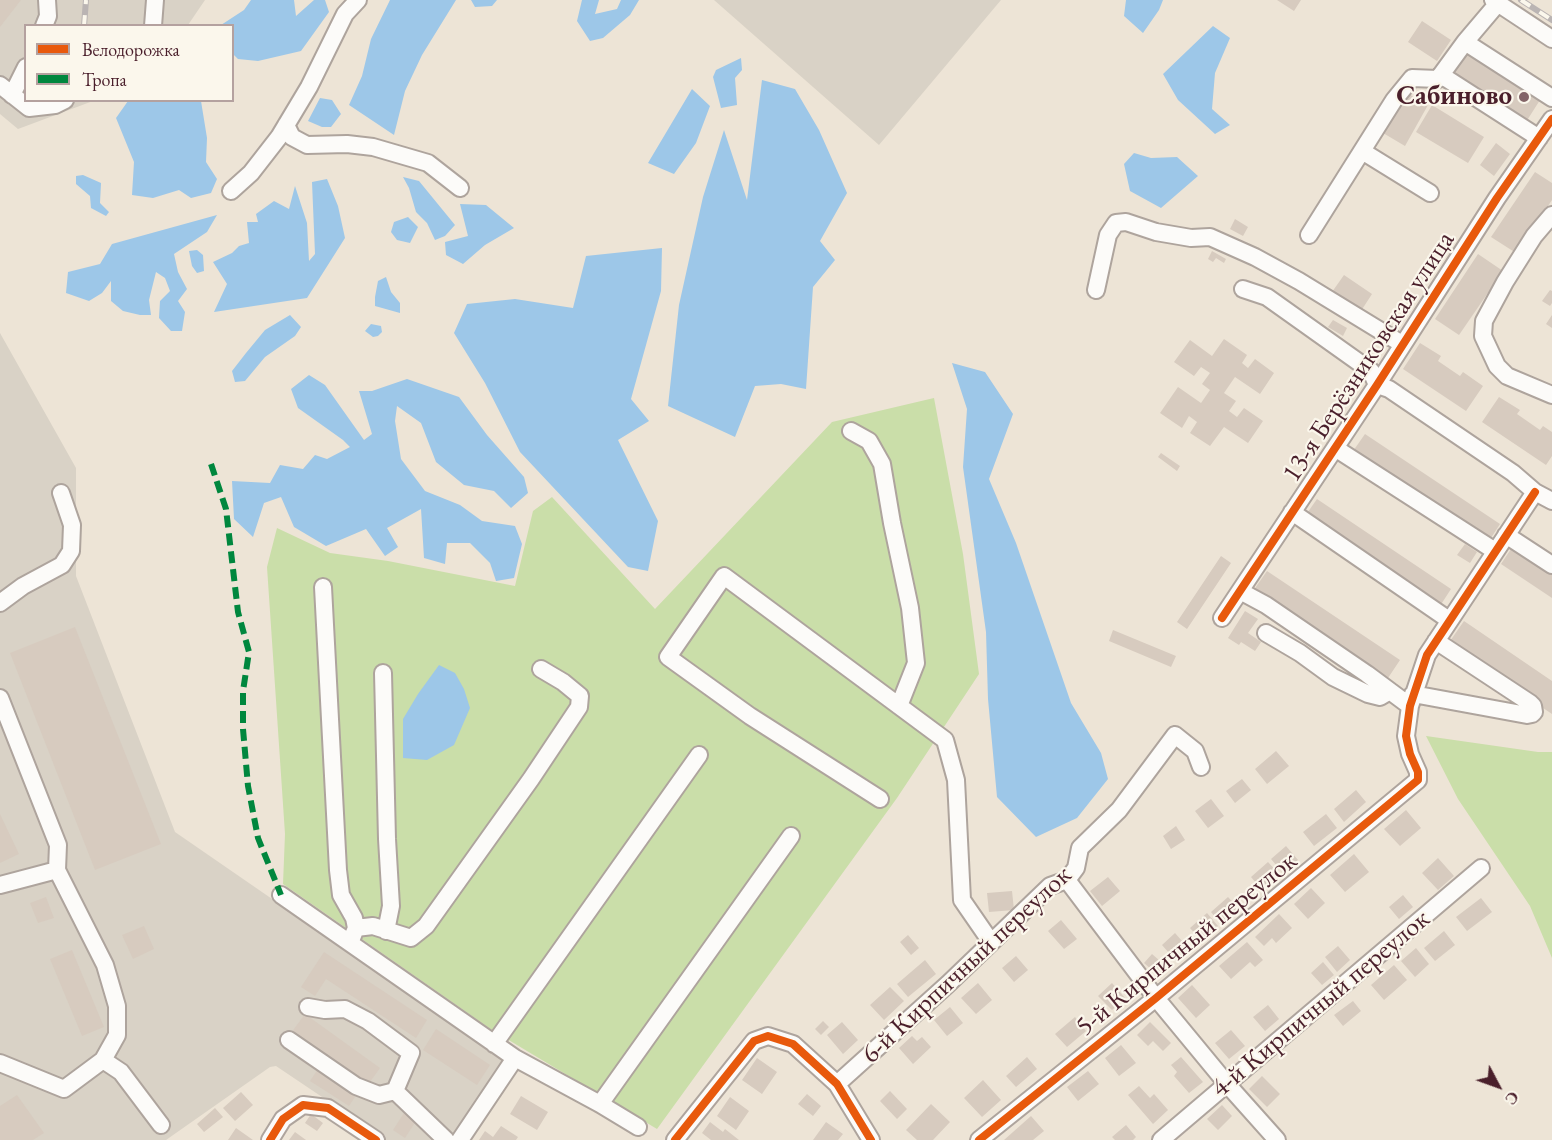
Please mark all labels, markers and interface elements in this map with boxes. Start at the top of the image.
legend [24,24,234,102]
text: Велодорожка [82,38,180,61]
text: Тропа [82,68,127,91]
place label: Сабиново [1396,81,1512,113]
marker: Сабиново [1517,90,1531,104]
street label: 13-я Берёзниковская улица [1276,226,1462,488]
street label: 5-й Кирпичный переулок [1070,845,1304,1043]
street label: 6-й Кирпичный переулок [855,859,1079,1071]
street label: 4-й Кирпичный переулок [1205,903,1437,1105]
north arrow [1468,1056,1528,1116]
text: С [1500,1087,1524,1109]

